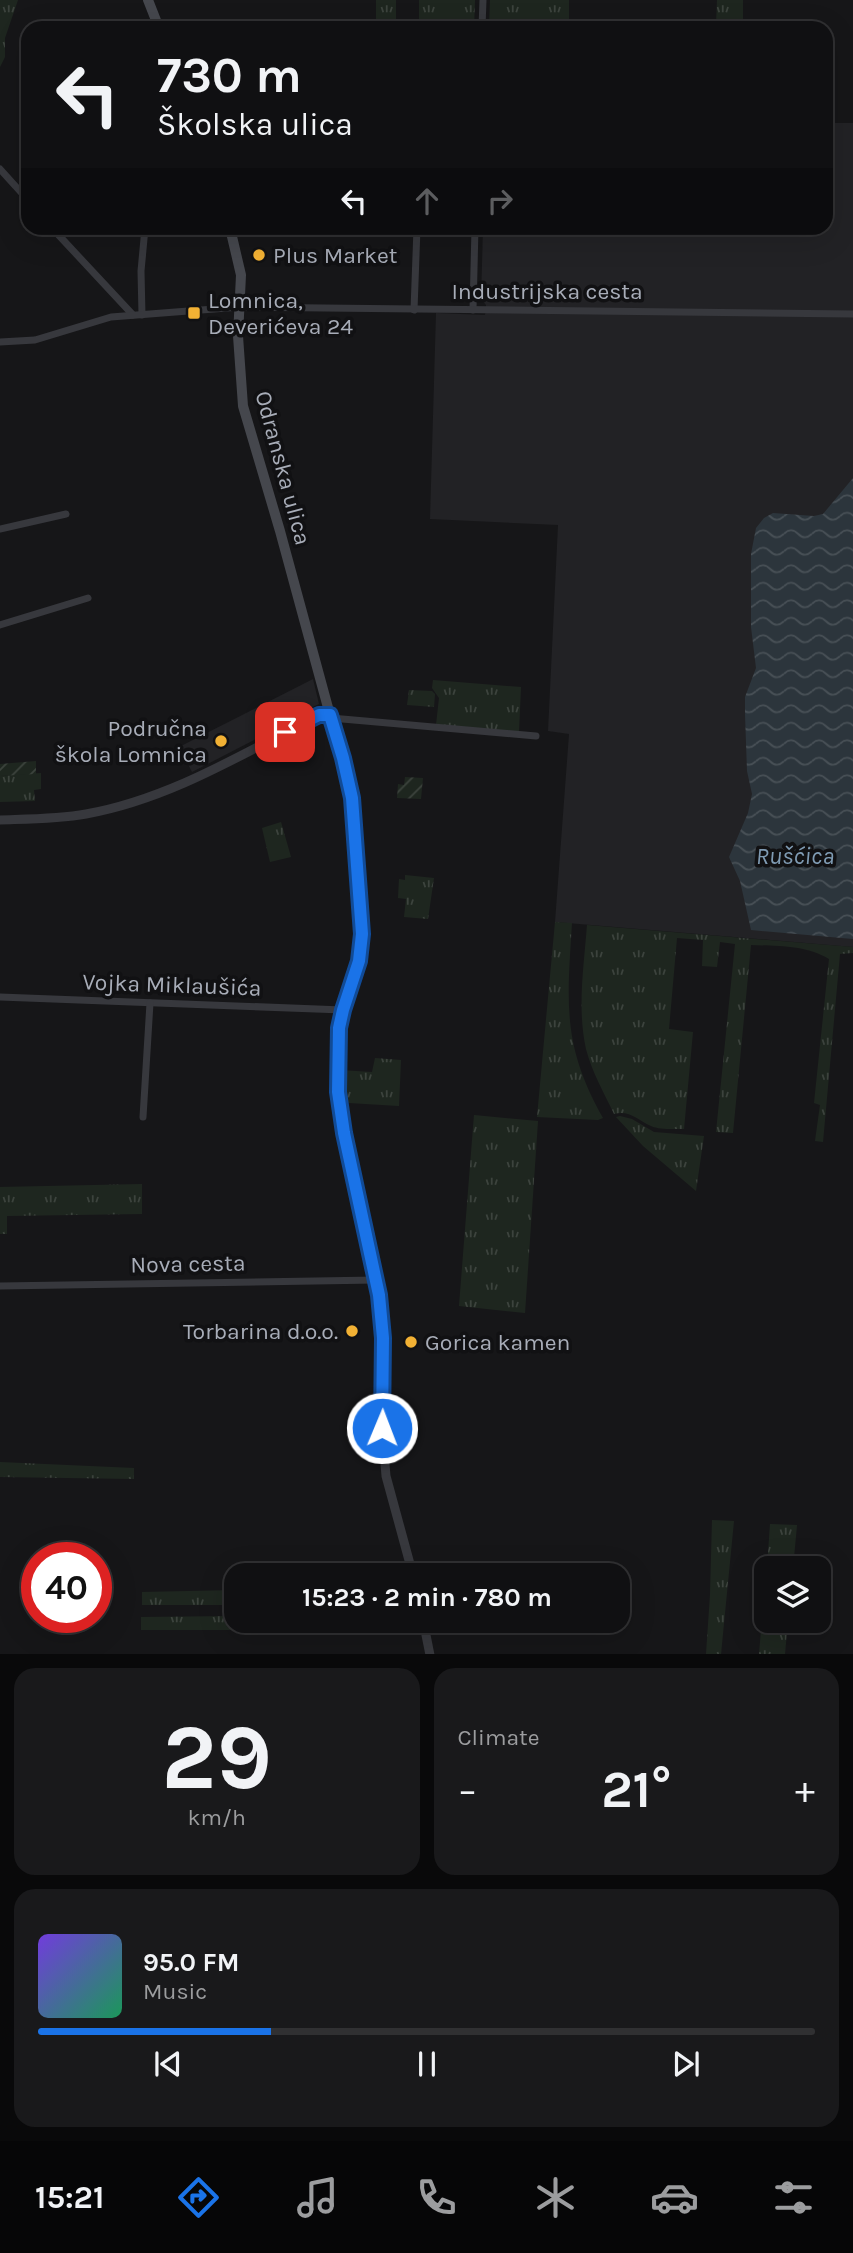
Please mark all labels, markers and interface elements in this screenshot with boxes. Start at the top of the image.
text: 730 m [157,47,302,104]
icon: left [42,49,133,140]
text: Školska ulica [157,106,353,143]
icon: left [335,182,373,220]
icon: ahead [408,182,446,220]
icon: right [481,182,519,220]
place label: Plus Market [273,242,398,269]
marker: Plus Market [251,247,267,263]
street label: Industrijska cesta [451,278,643,305]
place label: Lomnica, Deverićeva 24 [208,287,353,340]
marker: Lomnica, Deverićeva 24 [186,305,202,321]
street label: Odranska ulica [249,388,317,548]
pin [255,702,315,762]
icon: arrive [266,713,304,751]
place label: Područna škola Lomnica [55,715,207,768]
marker: Područna škola Lomnica [213,733,229,749]
water label: Rušćica [756,842,834,870]
street label: Vojka Miklaušića [82,968,262,1002]
street label: Nova cesta [130,1249,246,1279]
place label: Torbarina d.o.o. [183,1318,338,1345]
marker: Torbarina d.o.o. [344,1323,360,1339]
place label: Gorica kamen [425,1329,570,1356]
marker: Gorica kamen [403,1334,419,1350]
position arrow [345,1391,419,1465]
speed limit sign: 40 [21,1542,112,1633]
map controls [754,1556,831,1633]
button: layers [754,1556,831,1633]
text: 15:23 · 2 min · 780 m [302,1582,552,1613]
text: 29 [161,1705,272,1811]
text: Climate [458,1724,540,1751]
text: 21° [601,1759,671,1820]
text: − [458,1768,477,1813]
text: + [795,1768,815,1813]
text: km/h [188,1804,246,1831]
text: 95.0 FM [143,1947,240,1978]
text: Music [143,1978,207,2005]
icon: previous [149,2045,187,2083]
icon: pause [408,2045,446,2083]
icon: next [667,2045,705,2083]
icon: directions [174,2173,223,2222]
icon: music [293,2173,342,2222]
icon: phone [412,2173,461,2222]
icon: climate [531,2173,580,2222]
icon: car [650,2173,699,2222]
icon: filters [769,2173,818,2222]
text: 15:21 [35,2179,104,2216]

